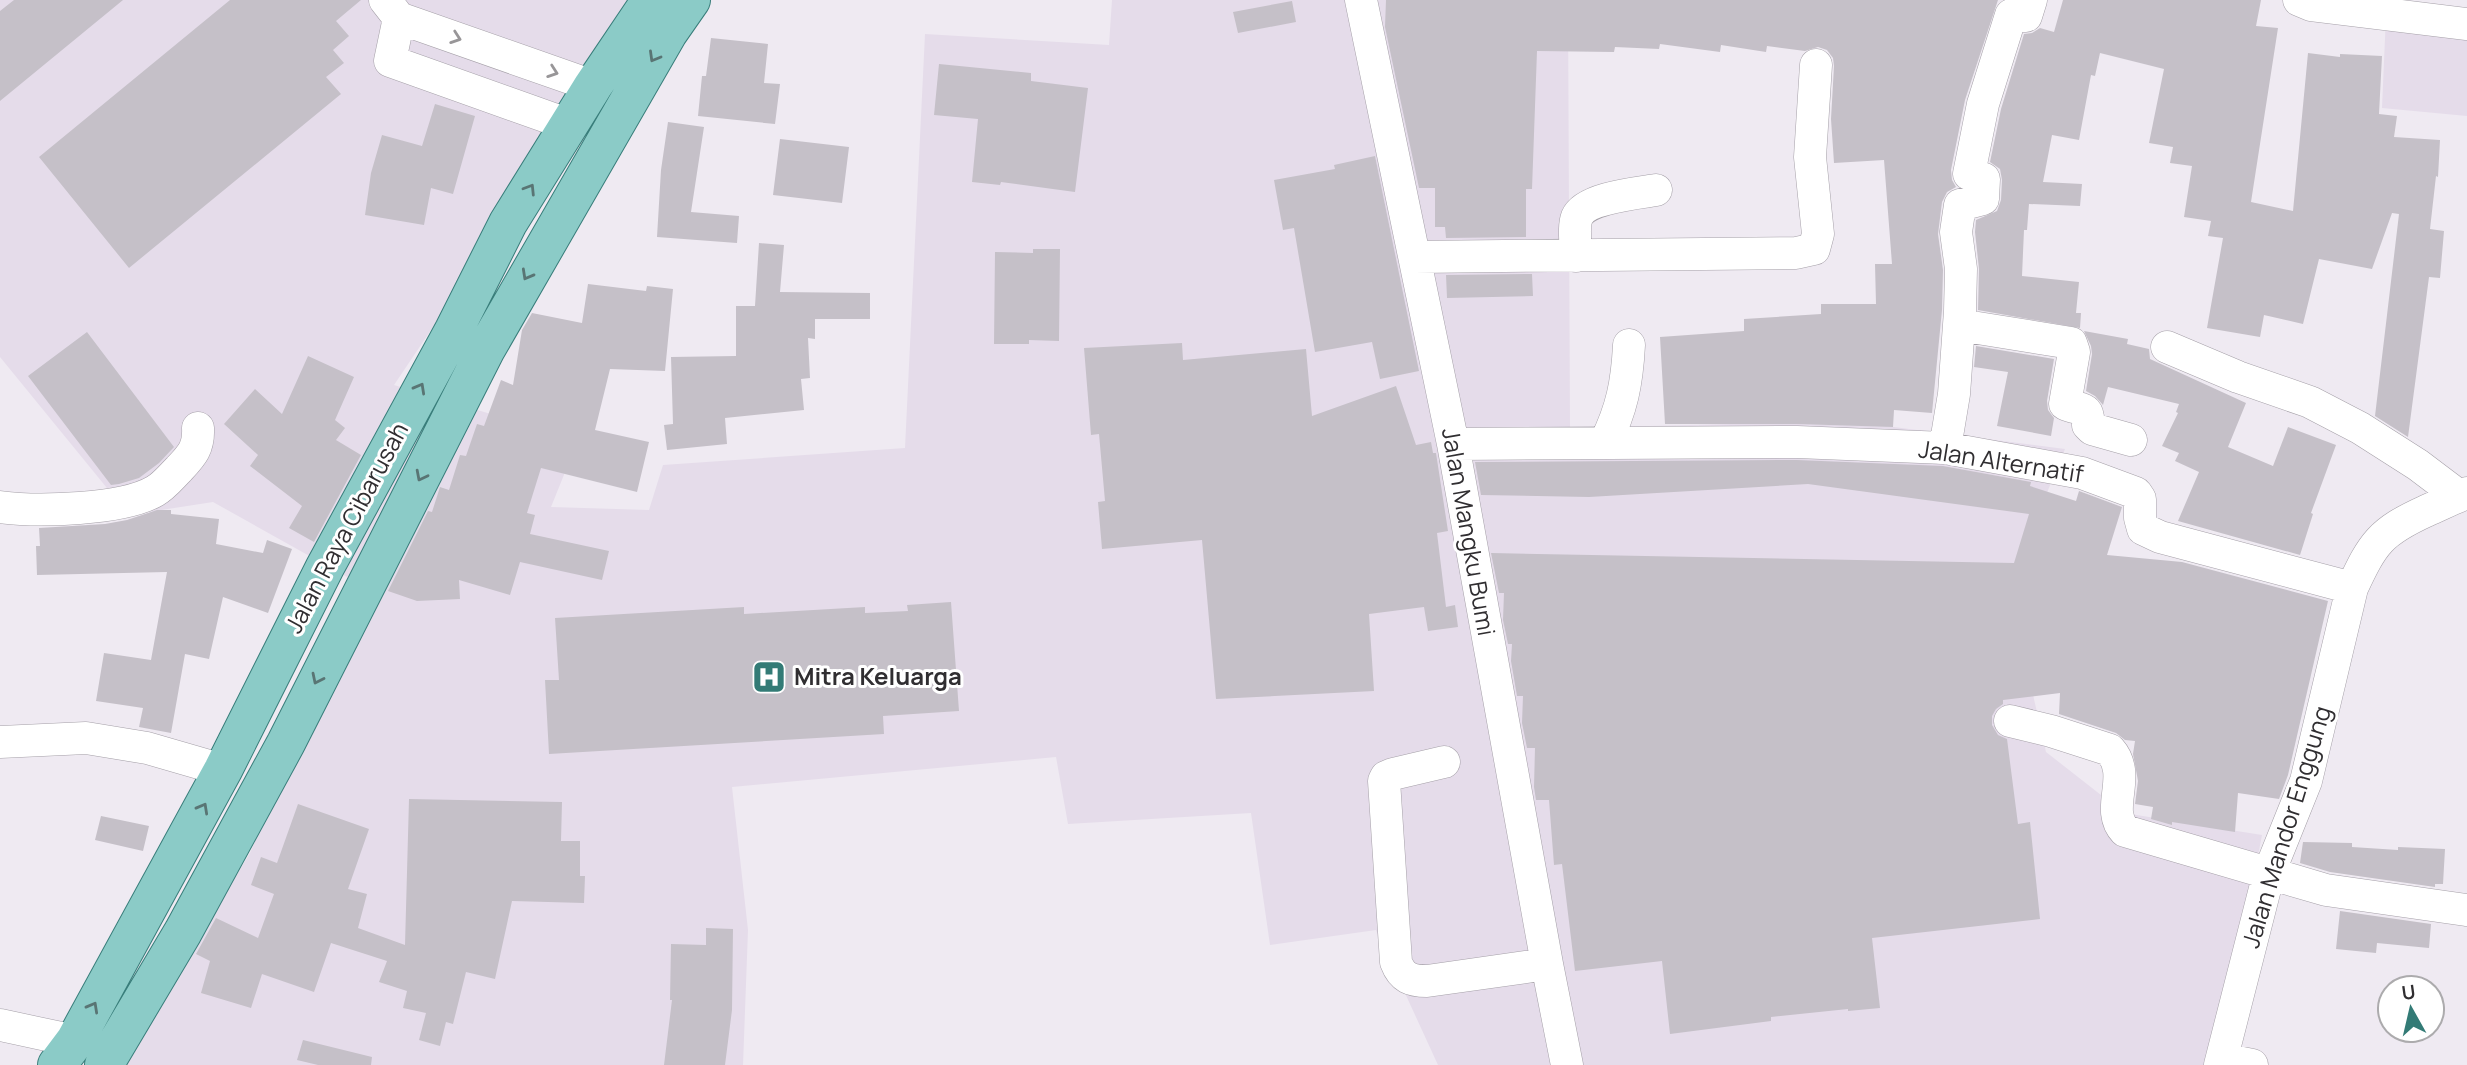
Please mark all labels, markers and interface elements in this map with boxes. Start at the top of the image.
one-way arrow [449,30,461,44]
one-way arrow [649,50,662,63]
one-way arrow [547,64,559,78]
one-way arrow [521,184,534,197]
one-way arrow [522,268,535,281]
one-way arrow [412,383,425,396]
street label: Jalan Raya Cibarusah [276,416,415,638]
street label: Jalan Mangku Bumi [1435,425,1504,638]
street label: Jalan Alternatif [1916,431,2086,490]
one-way arrow [415,469,429,481]
hospital icon: Mitra Keluarga [750,658,788,696]
place label: Mitra Keluarga [794,659,962,692]
one-way arrow [312,672,326,684]
street label: Jalan Mandor Enggung [2233,702,2338,951]
one-way arrow [195,802,208,815]
north arrow [2376,974,2446,1044]
text: U [2400,978,2417,1006]
one-way arrow [85,1002,98,1014]

